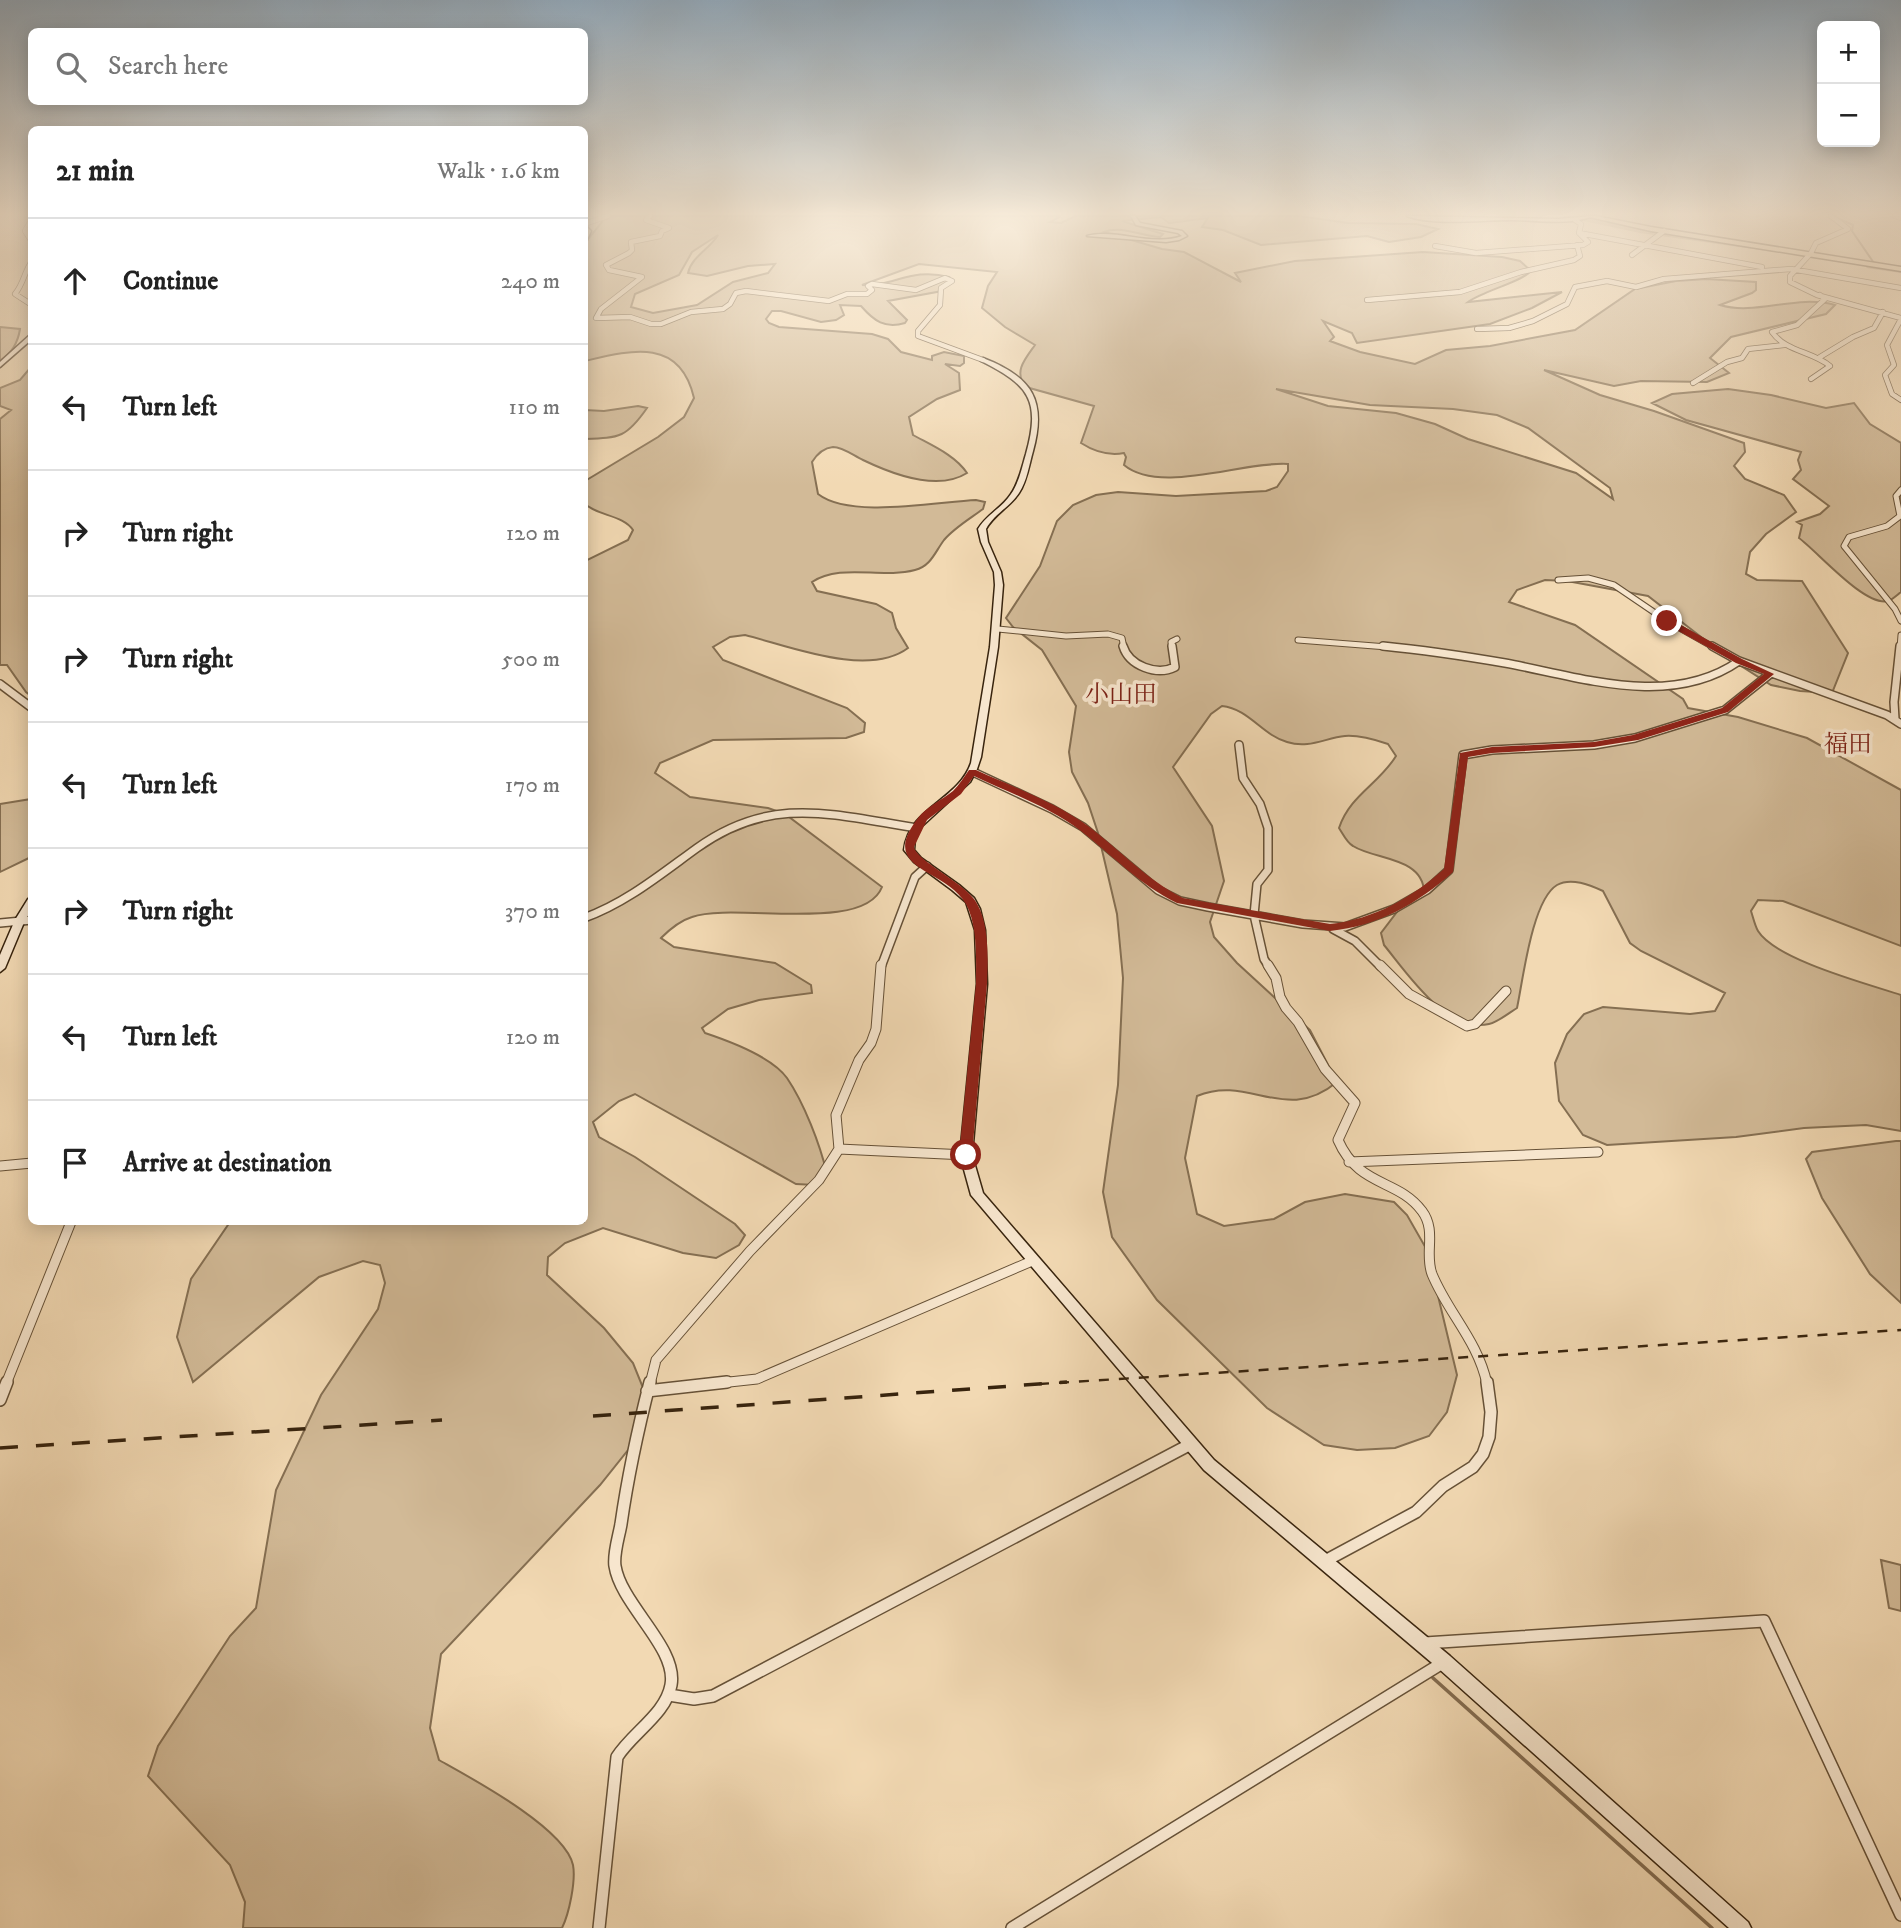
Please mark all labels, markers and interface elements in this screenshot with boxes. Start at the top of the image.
map controls [1817,21,1880,147]
button: + [1817,21,1880,84]
search box [28,28,588,105]
icon: search [52,48,90,86]
text: Search here [108,50,228,83]
button: − [1817,84,1880,147]
text: 21 min [56,153,134,190]
text: Walk · 1.6 km [437,157,560,186]
icon: ahead [56,262,94,300]
text: Continue [123,265,218,298]
text: 240 m [501,267,560,296]
icon: left [56,388,94,426]
text: Turn left [123,391,217,424]
text: 110 m [509,393,560,422]
icon: right [56,514,94,552]
text: Turn right [123,517,233,550]
text: 120 m [506,519,560,548]
route end [1651,605,1682,636]
icon: right [56,640,94,678]
text: Turn right [123,643,233,676]
text: 500 m [502,645,560,674]
district label: 小山田 [1085,680,1157,710]
district label: 福田 [1824,730,1872,760]
icon: left [56,766,94,804]
text: Turn left [123,769,217,802]
text: 170 m [505,771,560,800]
icon: right [56,892,94,930]
text: Turn right [123,895,233,928]
text: 370 m [505,897,560,926]
icon: left [56,1018,94,1056]
text: Turn left [123,1021,217,1054]
text: 120 m [506,1023,560,1052]
route start [950,1139,981,1170]
icon: arrive [56,1144,94,1182]
text: Arrive at destination [123,1147,332,1180]

